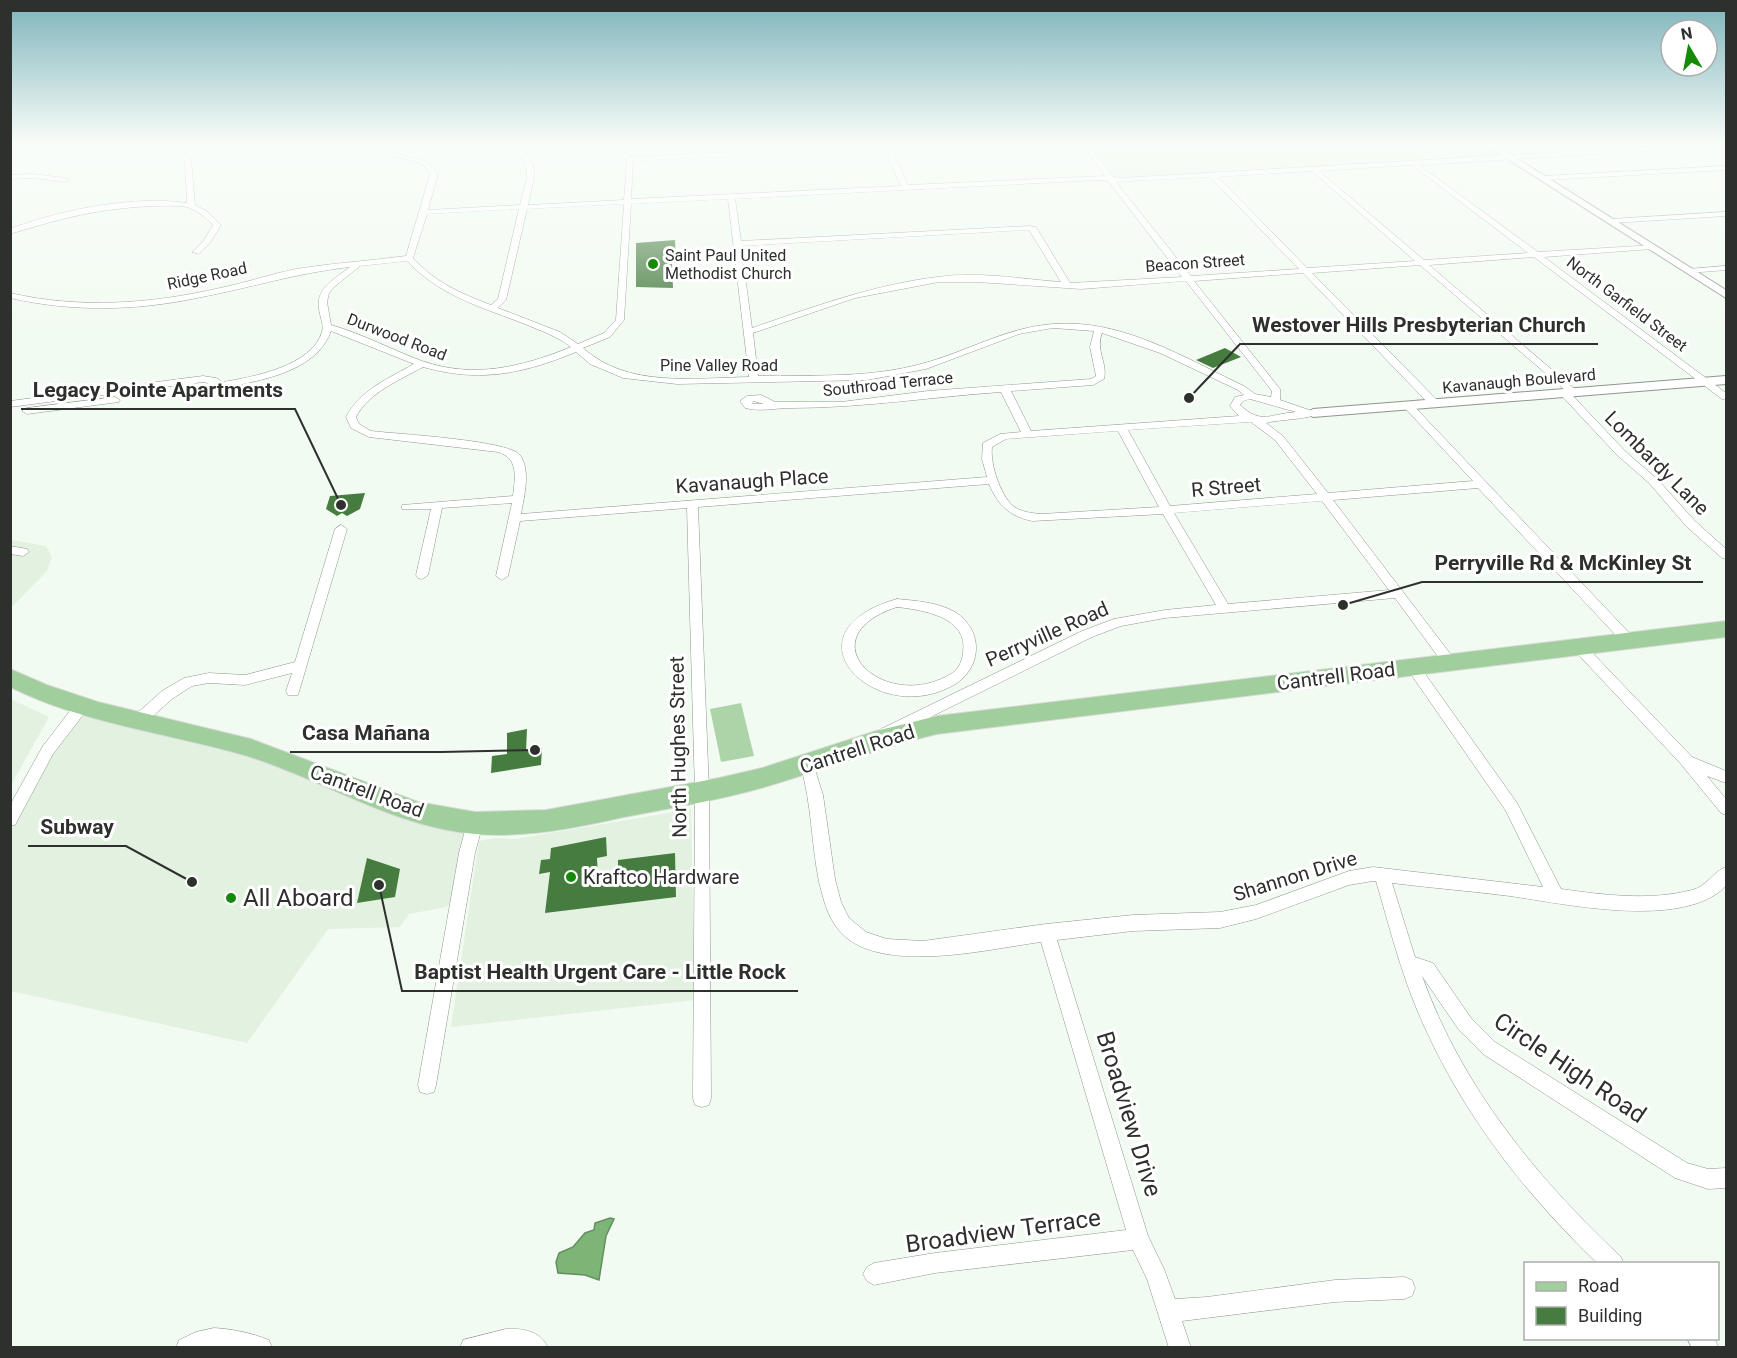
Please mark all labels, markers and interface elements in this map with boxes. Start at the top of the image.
north arrow [1659,18,1719,78]
text: N [1679,23,1694,44]
place label: Saint Paul United Methodist Church [665,246,792,283]
street label: Beacon Street [1145,250,1245,276]
street label: North Garfield Street [1563,253,1691,355]
marker: Saint Paul United Methodist Church [646,257,660,271]
street label: Ridge Road [165,258,249,294]
callout: Westover Hills Presbyterian Church [1240,305,1598,344]
street label: Durwood Road [345,309,449,365]
text: Westover Hills Presbyterian Church [1252,313,1586,337]
street label: Pine Valley Road [660,356,778,375]
street label: Kavanaugh Boulevard [1442,365,1596,397]
street label: Southroad Terrace [822,368,954,400]
callout: Legacy Pointe Apartments [21,370,295,409]
text: Legacy Pointe Apartments [33,378,283,402]
street label: Lombardy Lane [1600,406,1714,520]
street label: Kavanaugh Place [675,464,829,498]
street label: R Street [1190,472,1262,502]
callout: Perryville Rd & McKinley St [1422,543,1703,582]
text: Perryville Rd & McKinley St [1435,551,1691,575]
street label: Perryville Road [982,596,1112,672]
street label: North Hughes Street [664,656,692,838]
street label: Cantrell Road [1275,657,1397,695]
callout: Casa Mañana [290,713,441,752]
street label: Cantrell Road [797,719,917,779]
text: Casa Mañana [302,721,430,745]
street label: Cantrell Road [307,759,427,823]
callout: Subway [28,807,126,846]
text: Subway [40,815,114,839]
street label: Shannon Drive [1230,846,1360,906]
place label: Kraftco Hardware [583,865,739,889]
marker: Kraftco Hardware [564,870,578,884]
place label: All Aboard [243,884,354,912]
marker: All Aboard [224,891,238,905]
callout: Baptist Health Urgent Care - Little Rock [402,952,798,991]
text: Baptist Health Urgent Care - Little Rock [414,960,786,984]
street label: Circle High Road [1489,1007,1651,1129]
street label: Broadview Drive [1091,1028,1167,1200]
street label: Broadview Terrace [904,1203,1102,1259]
legend [1524,1262,1719,1340]
text: Road [1578,1275,1619,1296]
text: Building [1578,1305,1642,1326]

